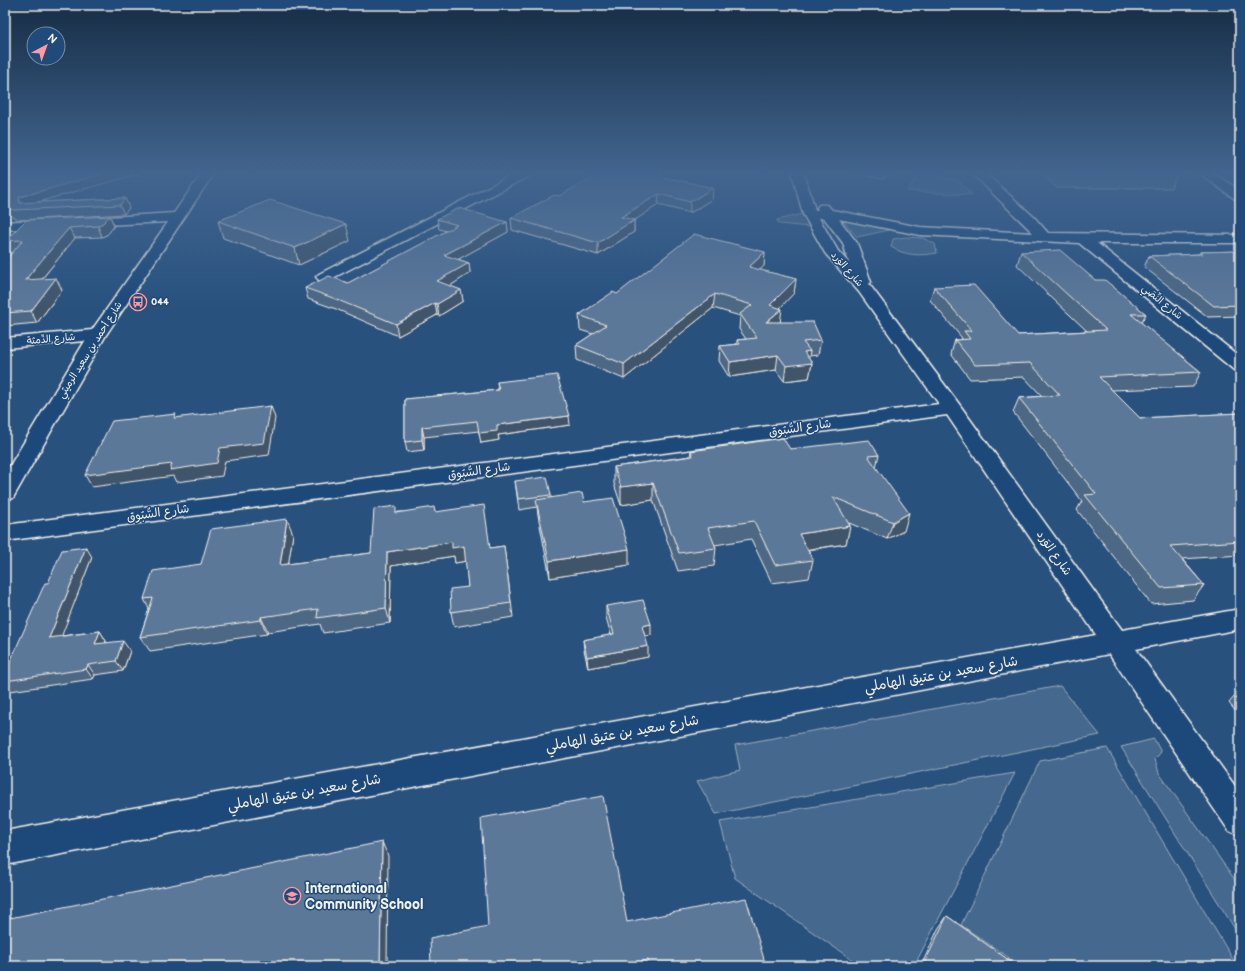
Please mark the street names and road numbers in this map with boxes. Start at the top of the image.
street label: شارع الوَرد [828,249,866,290]
street label: شارع النِّصَي [1138,281,1185,324]
street label: شارع أحمد بن سعيد الرميثي [55,299,127,402]
street label: شارع الدِّمثة [26,331,76,348]
street label: شارع السُّبُوق [768,415,832,441]
street label: شارع السُّبُوق [447,458,511,484]
street label: شارع السُّبُوق [126,500,190,526]
street label: شارع الوَرد [1032,528,1075,579]
street label: شارع سعيد بن عتيق الهاملي [863,652,1020,700]
street label: شارع سعيد بن عتيق الهاملي [544,711,701,759]
street label: شارع سعيد بن عتيق الهاملي [226,770,383,818]

